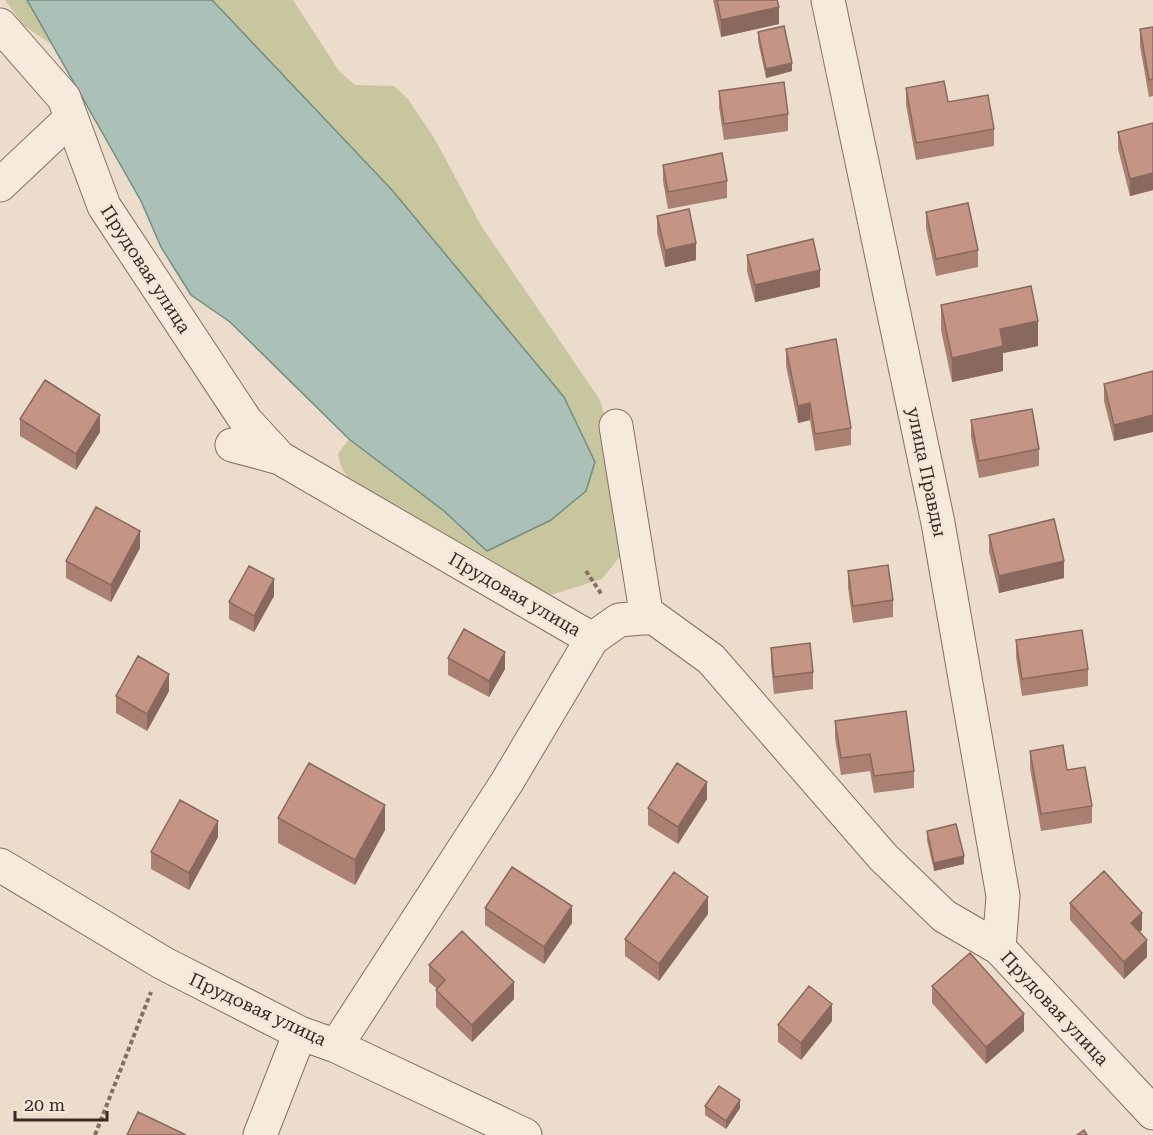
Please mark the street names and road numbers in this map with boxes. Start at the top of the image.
street label: Прудовая улица [97,201,195,337]
street label: улица Правды [903,405,951,539]
street label: Прудовая улица [445,548,585,640]
street label: Прудовая улица [997,946,1114,1070]
street label: Прудовая улица [186,968,330,1050]

